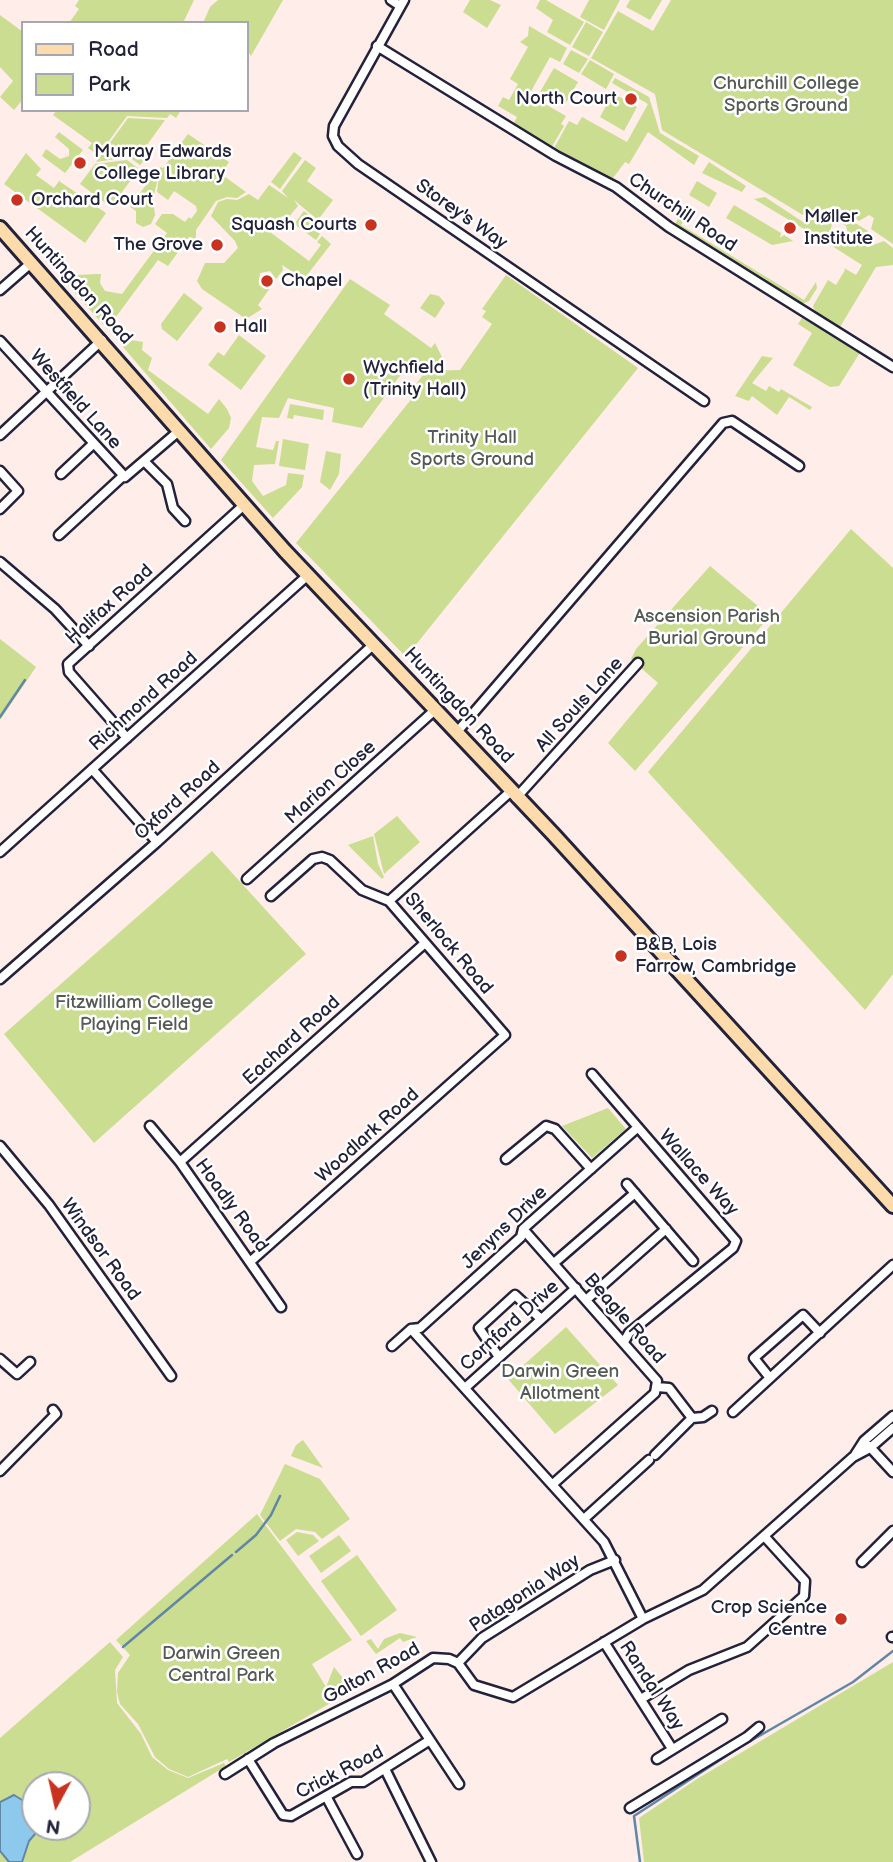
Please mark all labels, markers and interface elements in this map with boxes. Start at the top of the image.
legend [21,21,248,112]
text: Road [88,37,139,62]
text: Park [88,72,130,97]
park label: Churchill College Sports Ground [713,73,859,117]
place label: North Court [516,88,617,110]
marker: North Court [623,91,639,107]
place label: Murray Edwards College Library [94,141,232,185]
marker: Murray Edwards College Library [72,155,88,171]
street label: Churchill Road [624,168,740,258]
street label: Storey's Way [411,175,511,255]
place label: Orchard Court [31,189,153,211]
marker: Orchard Court [9,192,25,208]
place label: Møller Institute [804,206,873,250]
place label: Squash Courts [231,214,357,236]
marker: Squash Courts [363,217,379,233]
marker: Møller Institute [782,220,798,236]
street label: Huntingdon Road [19,222,137,350]
place label: The Grove [114,234,203,256]
marker: The Grove [209,237,225,253]
place label: Chapel [281,270,342,292]
marker: Chapel [259,273,275,289]
place label: Hall [234,316,267,338]
marker: Hall [212,319,228,335]
street label: Westfield Lane [24,345,126,455]
place label: Wychfield (Trinity Hall) [363,357,466,401]
marker: Wychfield (Trinity Hall) [341,371,357,387]
park label: Trinity Hall Sports Ground [410,427,534,471]
street label: Halifax Road [62,560,158,650]
park label: Ascension Parish Burial Ground [634,606,780,650]
street label: Huntingdon Road [398,643,518,769]
street label: Richmond Road [85,647,203,757]
street label: All Souls Lane [531,653,629,757]
street label: Marion Close [281,736,381,830]
street label: Oxford Road [130,756,226,846]
street label: Sherlock Road [399,889,497,999]
place label: B&B, Lois Farrow, Cambridge [635,934,796,978]
marker: B&B, Lois Farrow, Cambridge [613,948,629,964]
street label: Eachard Road [239,991,345,1091]
park label: Fitzwilliam College Playing Field [55,992,213,1036]
street label: Woodlark Road [312,1084,424,1188]
street label: Wallace Way [653,1125,743,1221]
street label: Hoadly Road [189,1155,273,1257]
street label: Jenyns Drive [458,1182,552,1274]
street label: Windsor Road [55,1195,145,1305]
street label: Beagle Road [579,1269,669,1369]
street label: Cornford Drive [456,1276,564,1376]
park label: Darwin Green Allotment [501,1361,619,1405]
street label: Patagonia Way [466,1550,584,1638]
place label: Crop Science Centre [711,1597,827,1641]
marker: Crop Science Centre [833,1611,849,1627]
street label: Randal Way [614,1637,688,1735]
street label: Galton Road [320,1638,424,1710]
park label: Darwin Green Central Park [162,1643,280,1687]
street label: Crick Road [292,1741,388,1805]
north arrow [21,1771,91,1841]
text: N [45,1813,62,1838]

